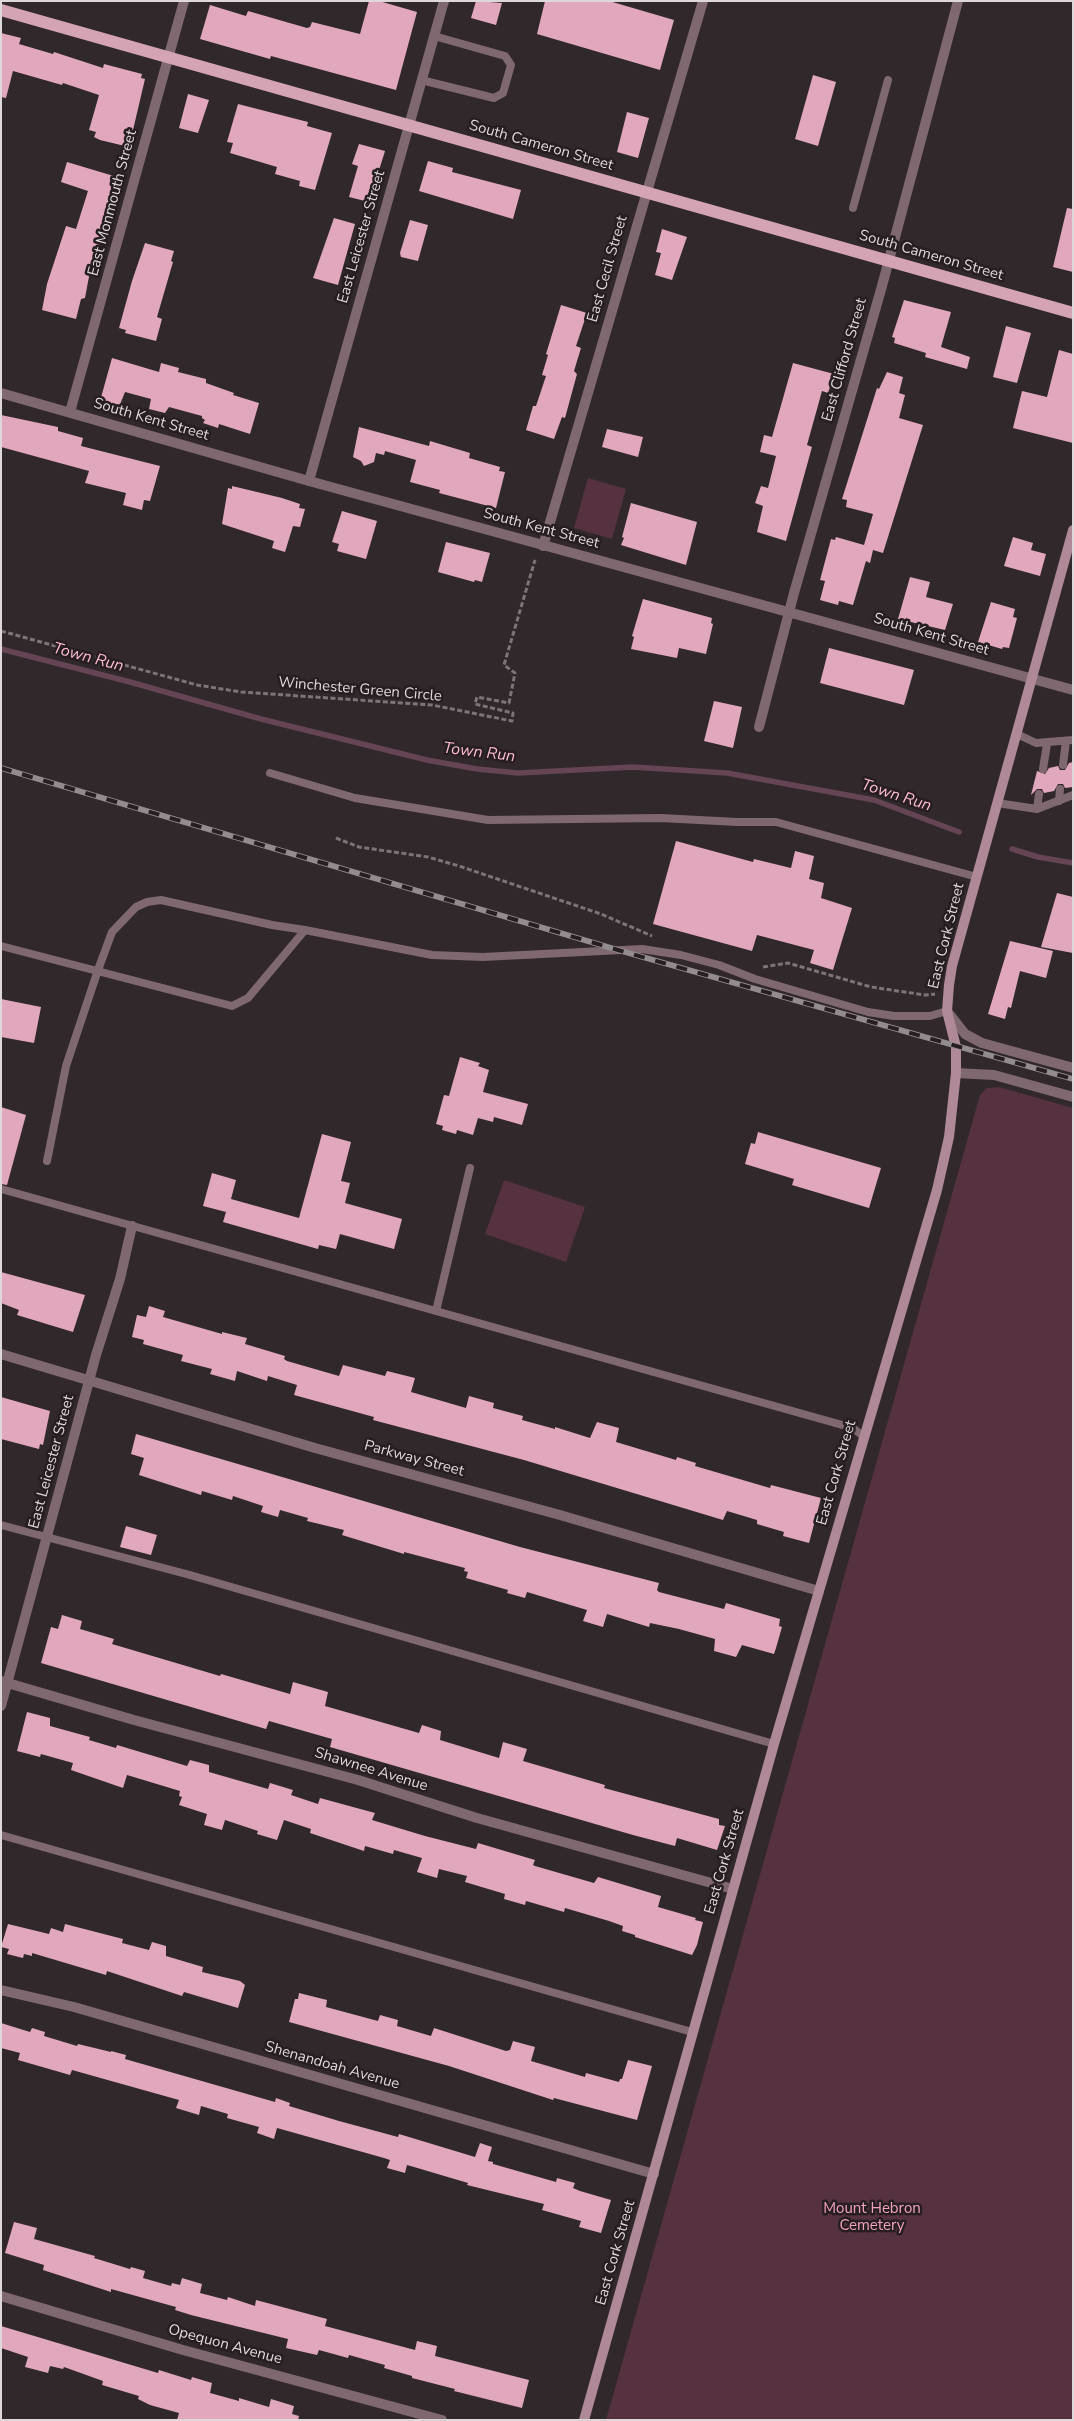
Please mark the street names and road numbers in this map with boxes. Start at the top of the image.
street label: South Cameron Street [467,117,615,175]
street label: East Monmouth Street [85,128,141,278]
street label: East Leicester Street [334,168,390,306]
street label: East Cecil Street [584,214,632,324]
street label: South Cameron Street [857,227,1005,285]
street label: East Clifford Street [819,296,871,424]
street label: South Kent Street [91,395,211,445]
street label: South Kent Street [481,505,601,553]
street label: South Kent Street [871,610,991,660]
street label: Winchester Green Circle [277,674,443,706]
street label: East Cork Street [925,881,969,991]
street label: East Leicester Street [26,1393,78,1531]
street label: East Cork Street [813,1418,861,1528]
street label: Parkway Street [362,1437,466,1481]
street label: Shawnee Avenue [312,1744,430,1796]
street label: East Cork Street [701,1807,749,1917]
street label: Shenandoah Avenue [263,2038,401,2094]
street label: East Cork Street [592,2198,640,2308]
street label: Opequon Avenue [166,2321,284,2369]

